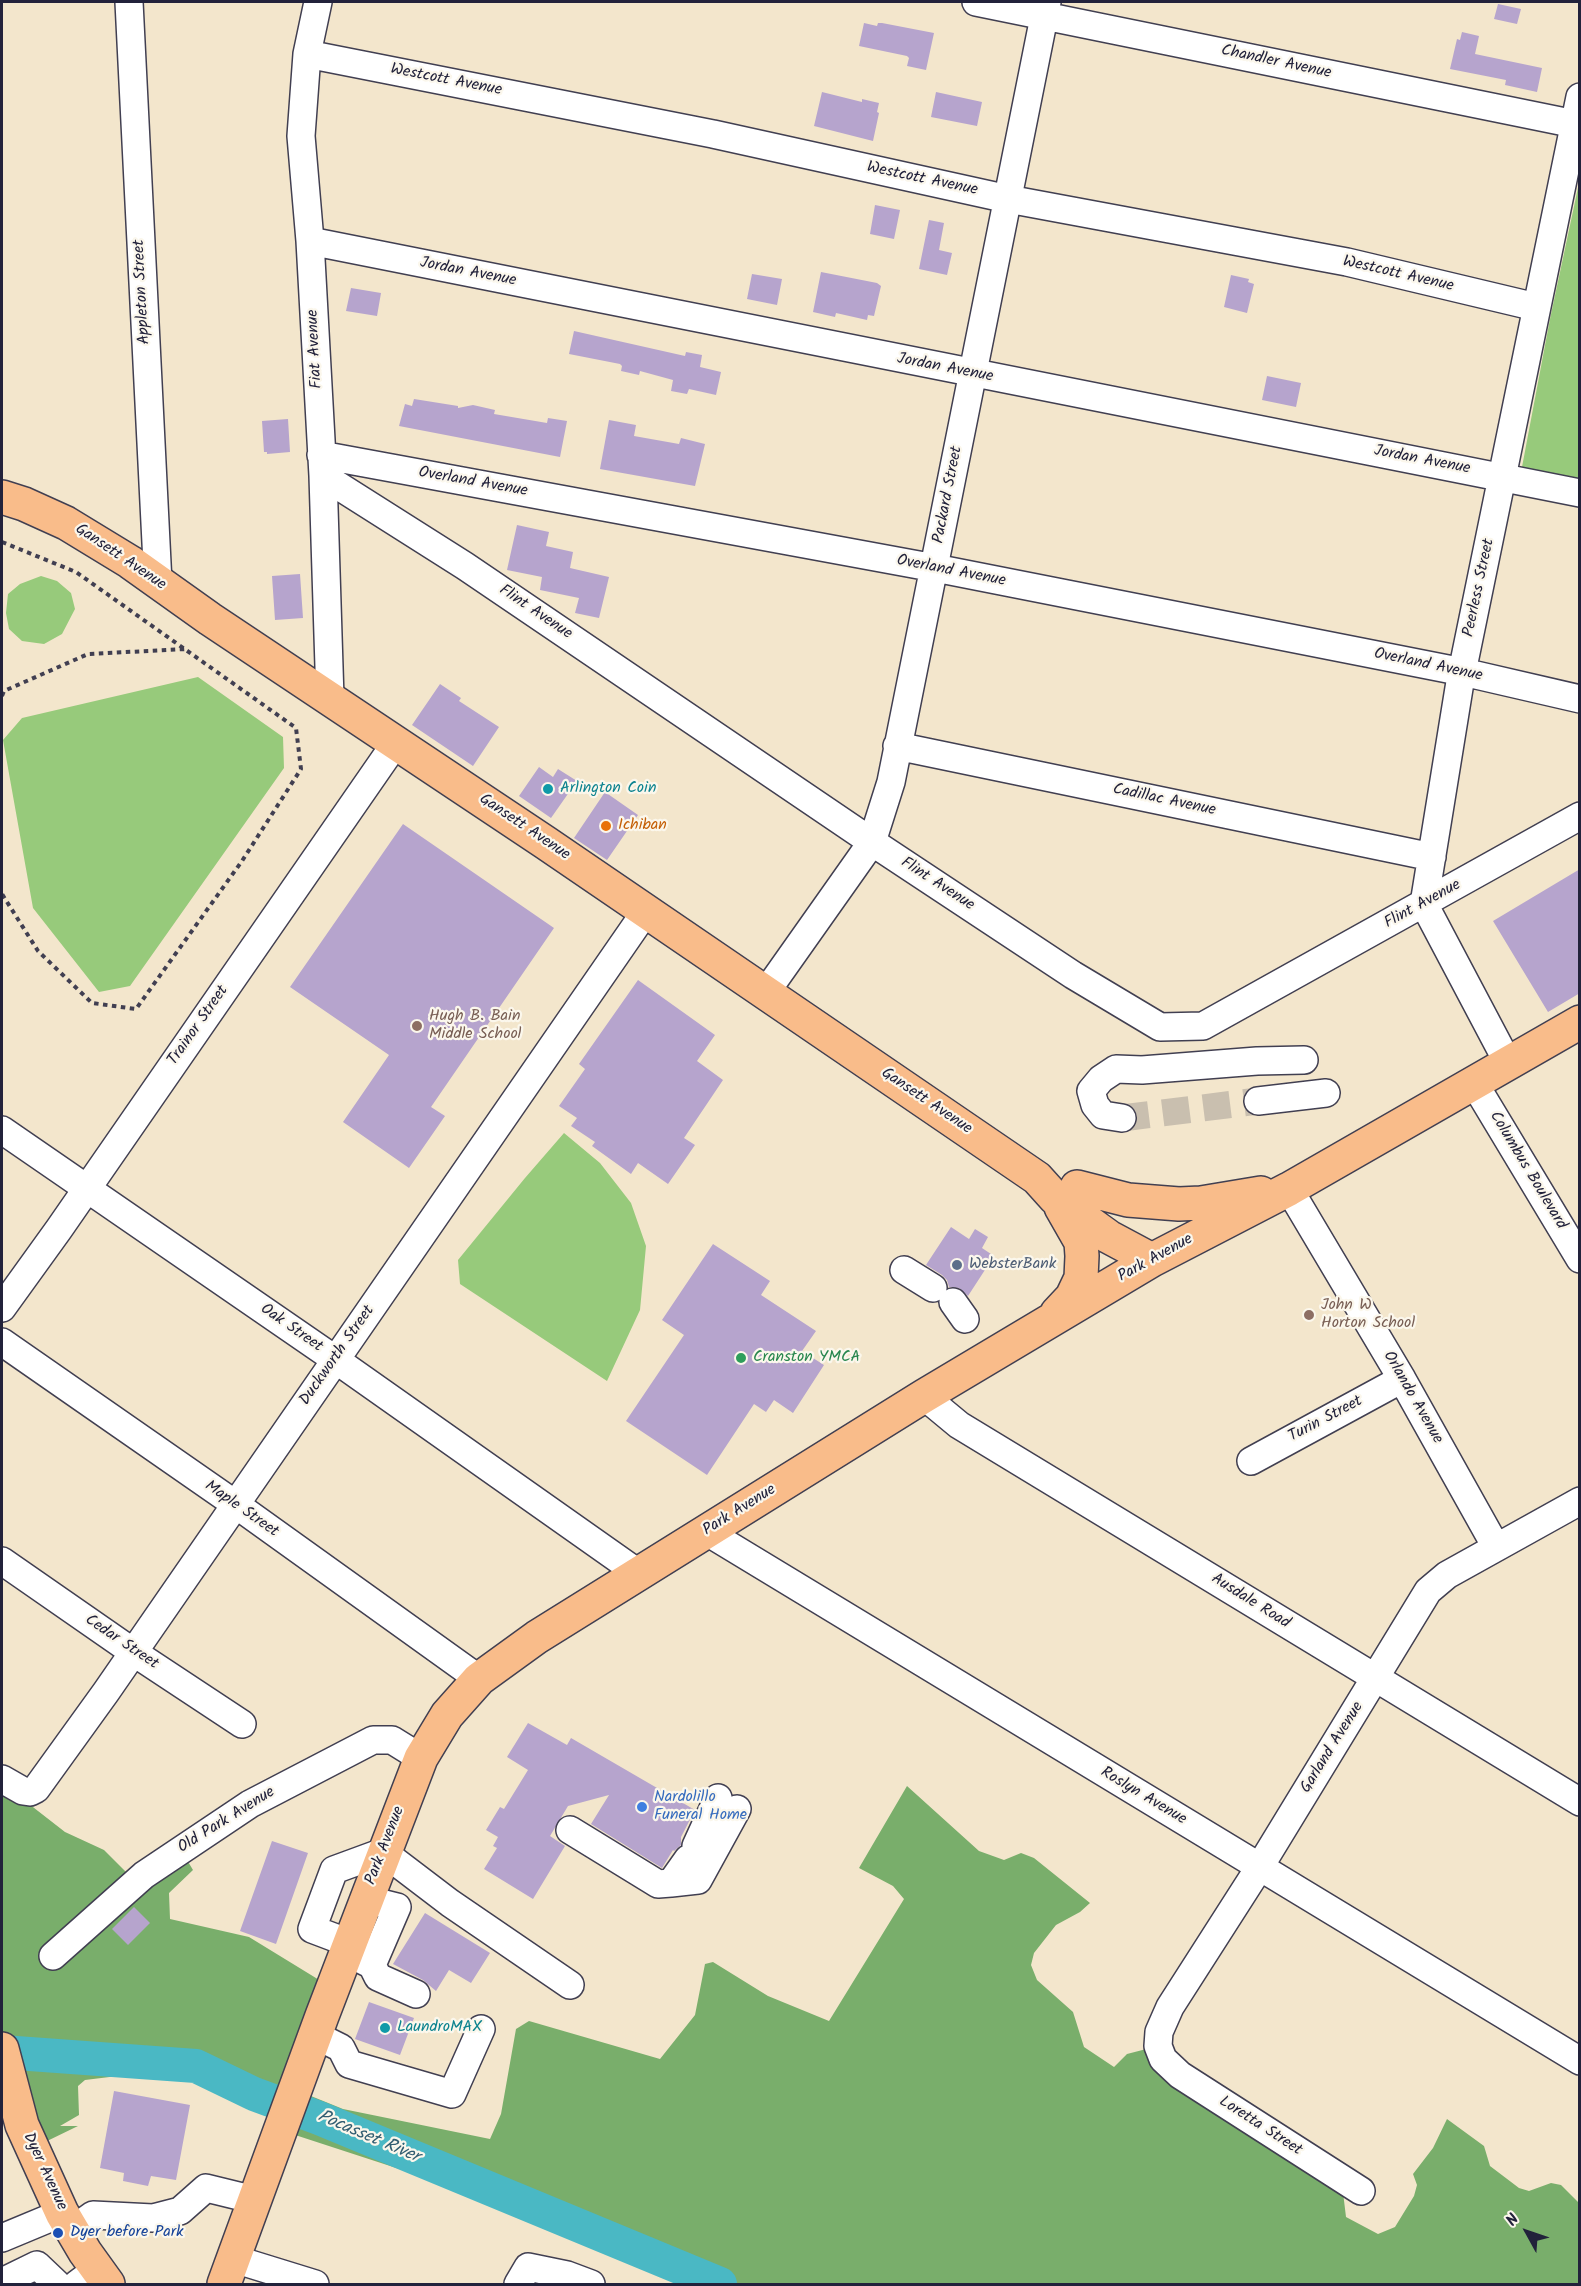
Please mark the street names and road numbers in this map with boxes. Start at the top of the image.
street label: Chandler Avenue [1219,42,1333,84]
street label: Westcott Avenue [389,61,503,101]
street label: Westcott Avenue [865,159,979,201]
street label: Appleton Street [131,239,155,345]
street label: Westcott Avenue [1341,253,1455,297]
street label: Jordan Avenue [418,254,518,292]
street label: Fiat Avenue [304,309,328,389]
street label: Jordan Avenue [895,350,995,388]
street label: Jordan Avenue [1372,442,1472,480]
street label: Packard Street [930,445,968,545]
street label: Overland Avenue [417,464,529,502]
street label: Gansett Avenue [71,520,169,596]
street label: Peerless Street [1460,537,1500,639]
street label: Overland Avenue [895,552,1007,592]
street label: Flint Avenue [495,581,575,645]
street label: Overland Avenue [1372,645,1484,687]
street label: Cadillac Avenue [1111,781,1217,821]
street label: Gansett Avenue [475,790,573,866]
street label: Flint Avenue [896,854,978,916]
street label: Flint Avenue [1381,876,1465,934]
street label: Trainor Street [164,982,234,1070]
street label: Gansett Avenue [877,1064,975,1140]
street label: Columbus Boulevard [1484,1108,1570,1234]
street label: Park Avenue [1115,1231,1197,1287]
street label: Oak Street [256,1301,326,1357]
street label: Duckworth Street [296,1302,380,1410]
street label: Orlando Avenue [1378,1348,1446,1448]
street label: Turin Street [1286,1393,1366,1447]
street label: Maple Street [200,1478,282,1542]
street label: Park Avenue [700,1481,780,1541]
street label: Ausdale Road [1207,1570,1293,1634]
street label: Cedar Street [81,1611,161,1675]
street label: Garland Avenue [1297,1699,1369,1797]
street label: Roslyn Avenue [1097,1764,1189,1830]
street label: Old Park Avenue [175,1784,279,1858]
street label: Park Avenue [362,1804,410,1888]
street label: Loretta Street [1215,2093,1305,2161]
street label: Dyer Avenue [18,2130,70,2214]

